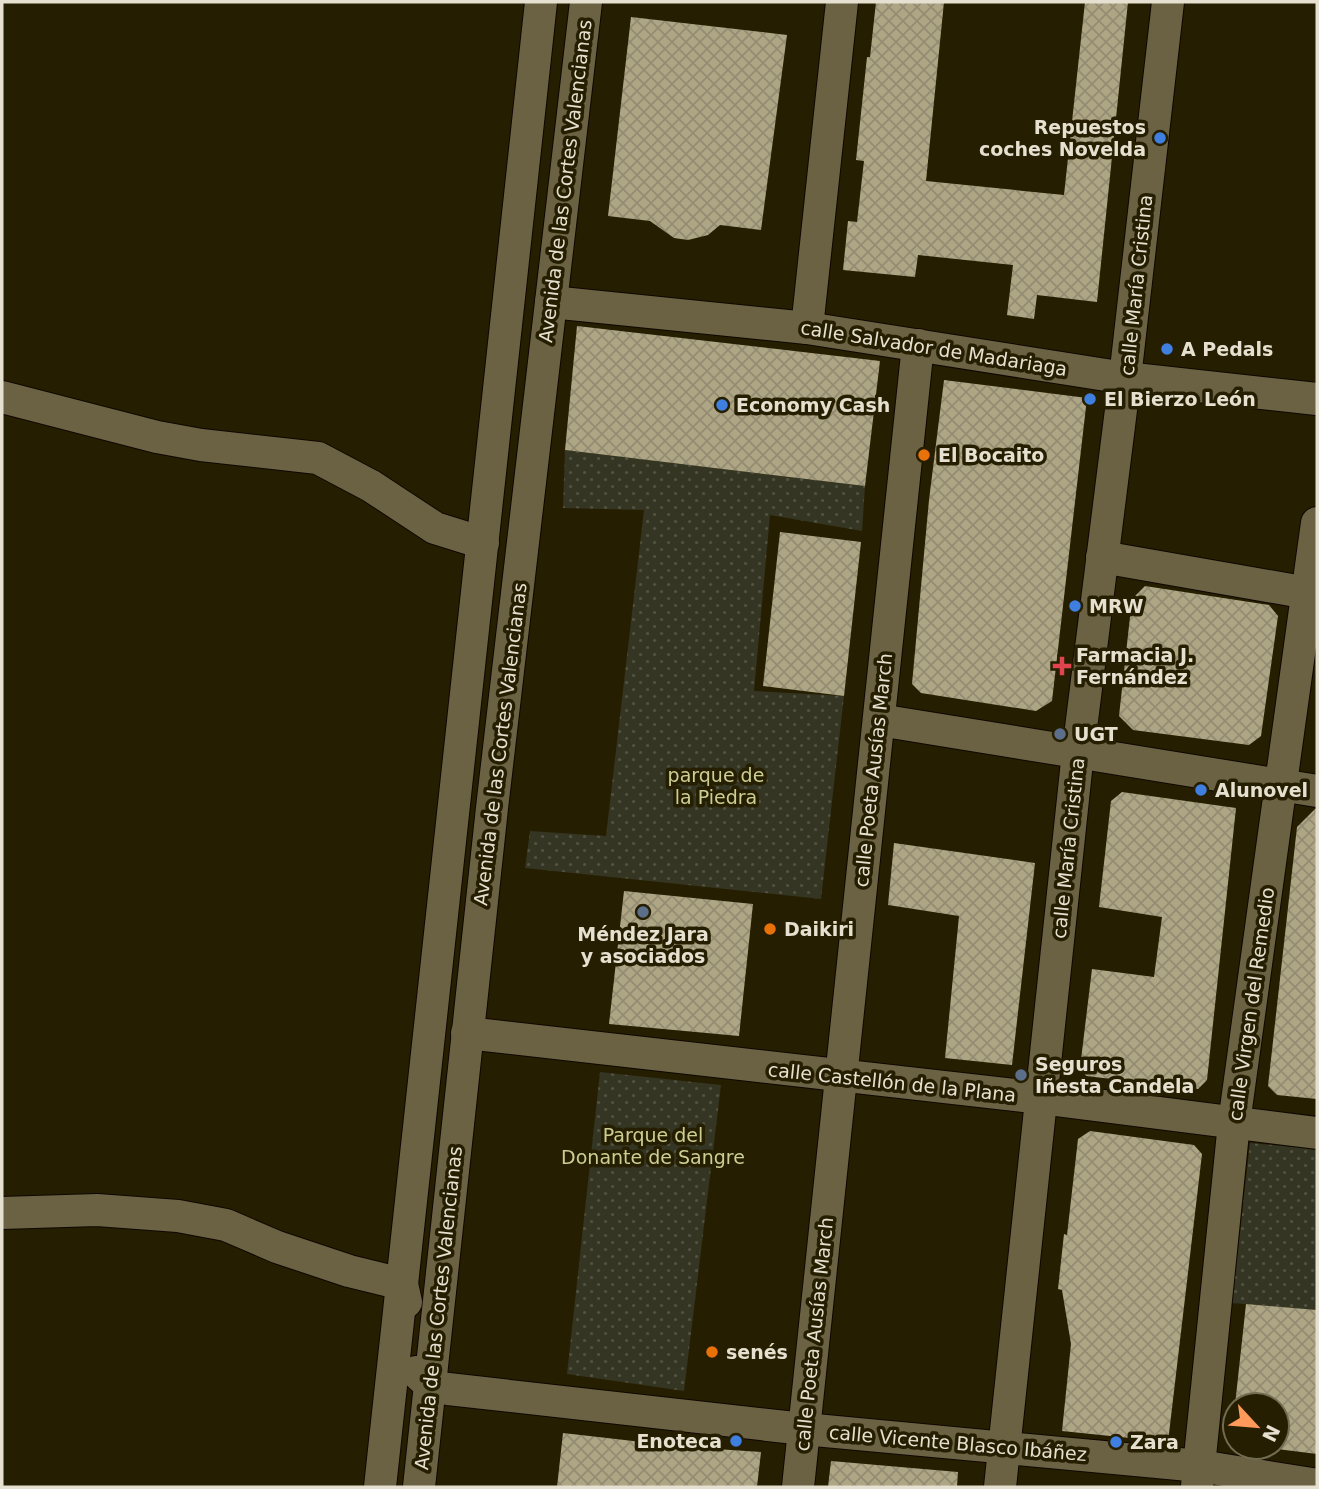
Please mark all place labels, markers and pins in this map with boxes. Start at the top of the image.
place label: Repuestos coches Novelda [979,116,1146,160]
marker: Repuestos coches Novelda [1152,130,1168,146]
place label: A Pedals [1181,338,1273,360]
marker: A Pedals [1159,341,1175,357]
place label: El Bierzo León [1104,388,1256,410]
marker: El Bierzo León [1082,391,1098,407]
place label: Economy Cash [736,394,890,416]
marker: Economy Cash [714,397,730,413]
place label: El Bocaito [938,444,1044,466]
marker: El Bocaito [916,447,932,463]
place label: MRW [1089,595,1144,617]
marker: MRW [1067,598,1083,614]
place label: Farmacia J. Fernández [1076,644,1194,688]
marker: Farmacia J. Fernández [1054,658,1070,674]
place label: UGT [1074,723,1118,745]
marker: UGT [1052,726,1068,742]
place label: Alunovel [1215,779,1308,801]
marker: Alunovel [1193,782,1209,798]
marker: Méndez Jara y asociados [635,904,651,920]
place label: Daikiri [784,918,854,940]
marker: Daikiri [762,921,778,937]
place label: Méndez Jara y asociados [577,923,709,967]
place label: Seguros Iñesta Candela [1035,1053,1194,1097]
marker: Seguros Iñesta Candela [1013,1067,1029,1083]
place label: senés [726,1341,788,1363]
marker: senés [704,1344,720,1360]
place label: Enoteca [636,1430,722,1452]
place label: Zara [1130,1431,1179,1453]
marker: Enoteca [728,1433,744,1449]
marker: Zara [1108,1434,1124,1450]

